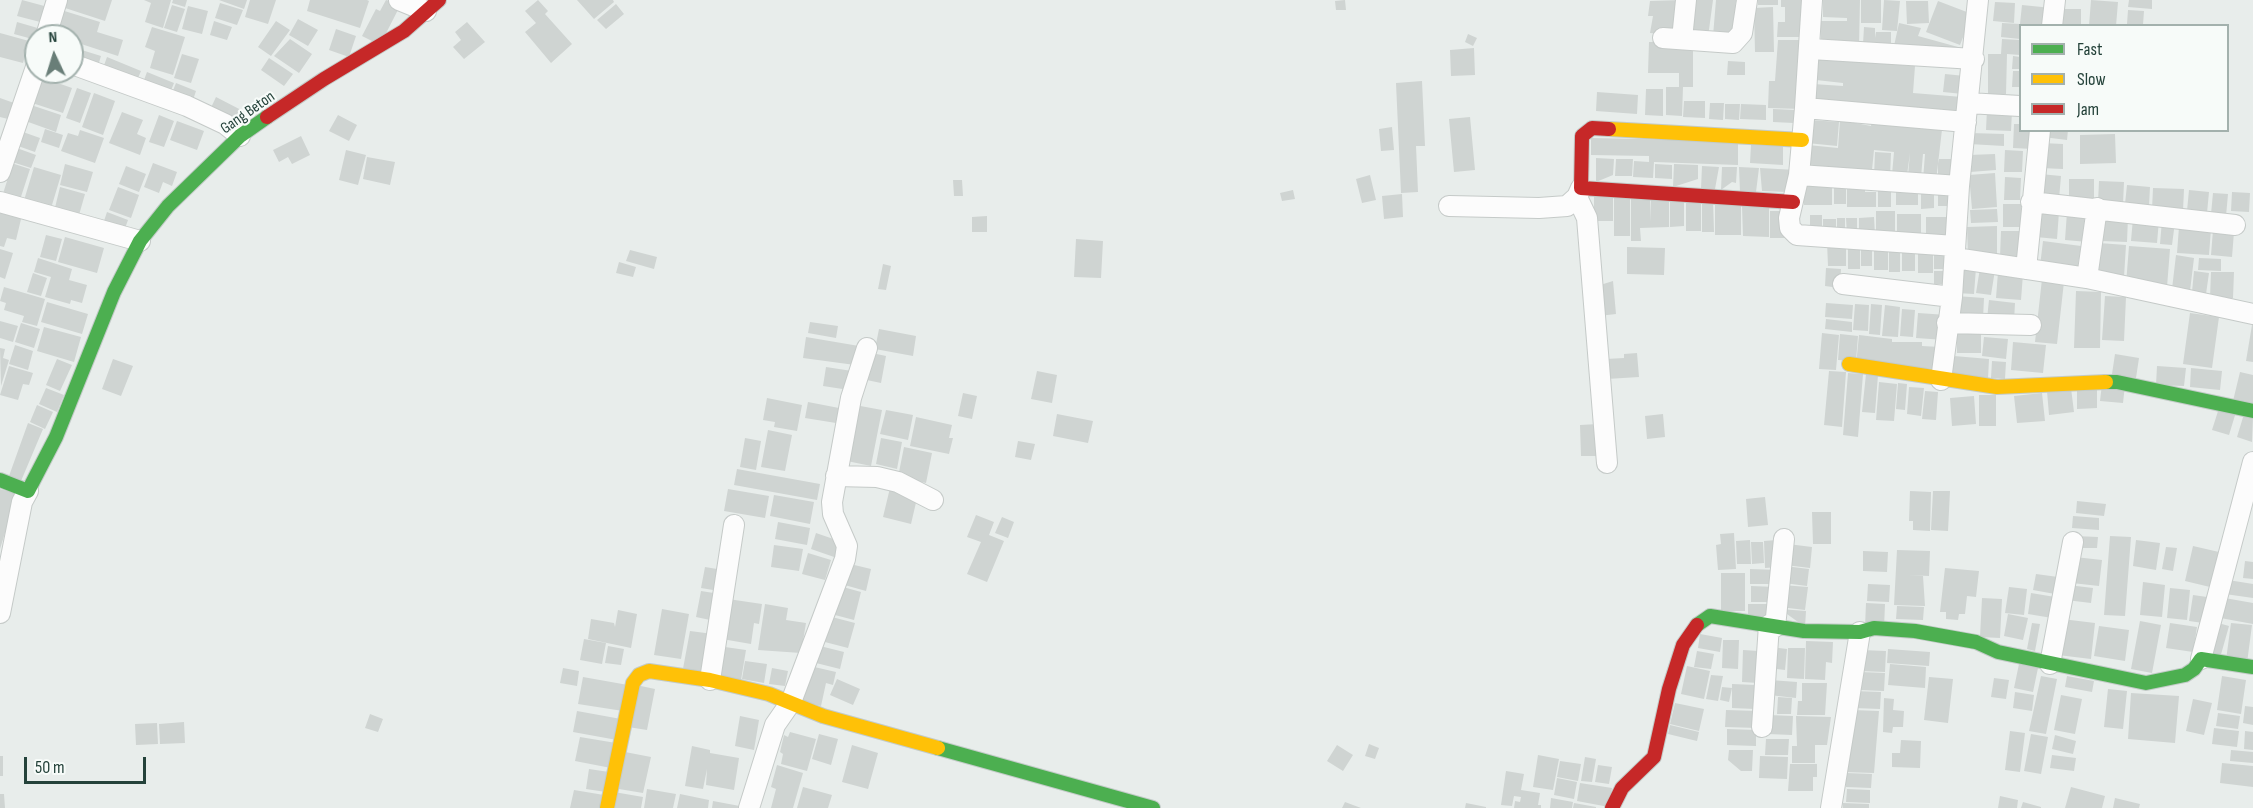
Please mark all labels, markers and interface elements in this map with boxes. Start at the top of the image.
north arrow [24,24,84,84]
legend [2019,24,2229,132]
text: N [48,28,58,47]
text: Fast [2077,39,2102,60]
text: Slow [2077,69,2106,90]
street label: Gang Beton [217,87,279,139]
text: Jam [2077,99,2099,120]
scale bar [27,745,148,783]
text: 50 m [35,757,65,778]

